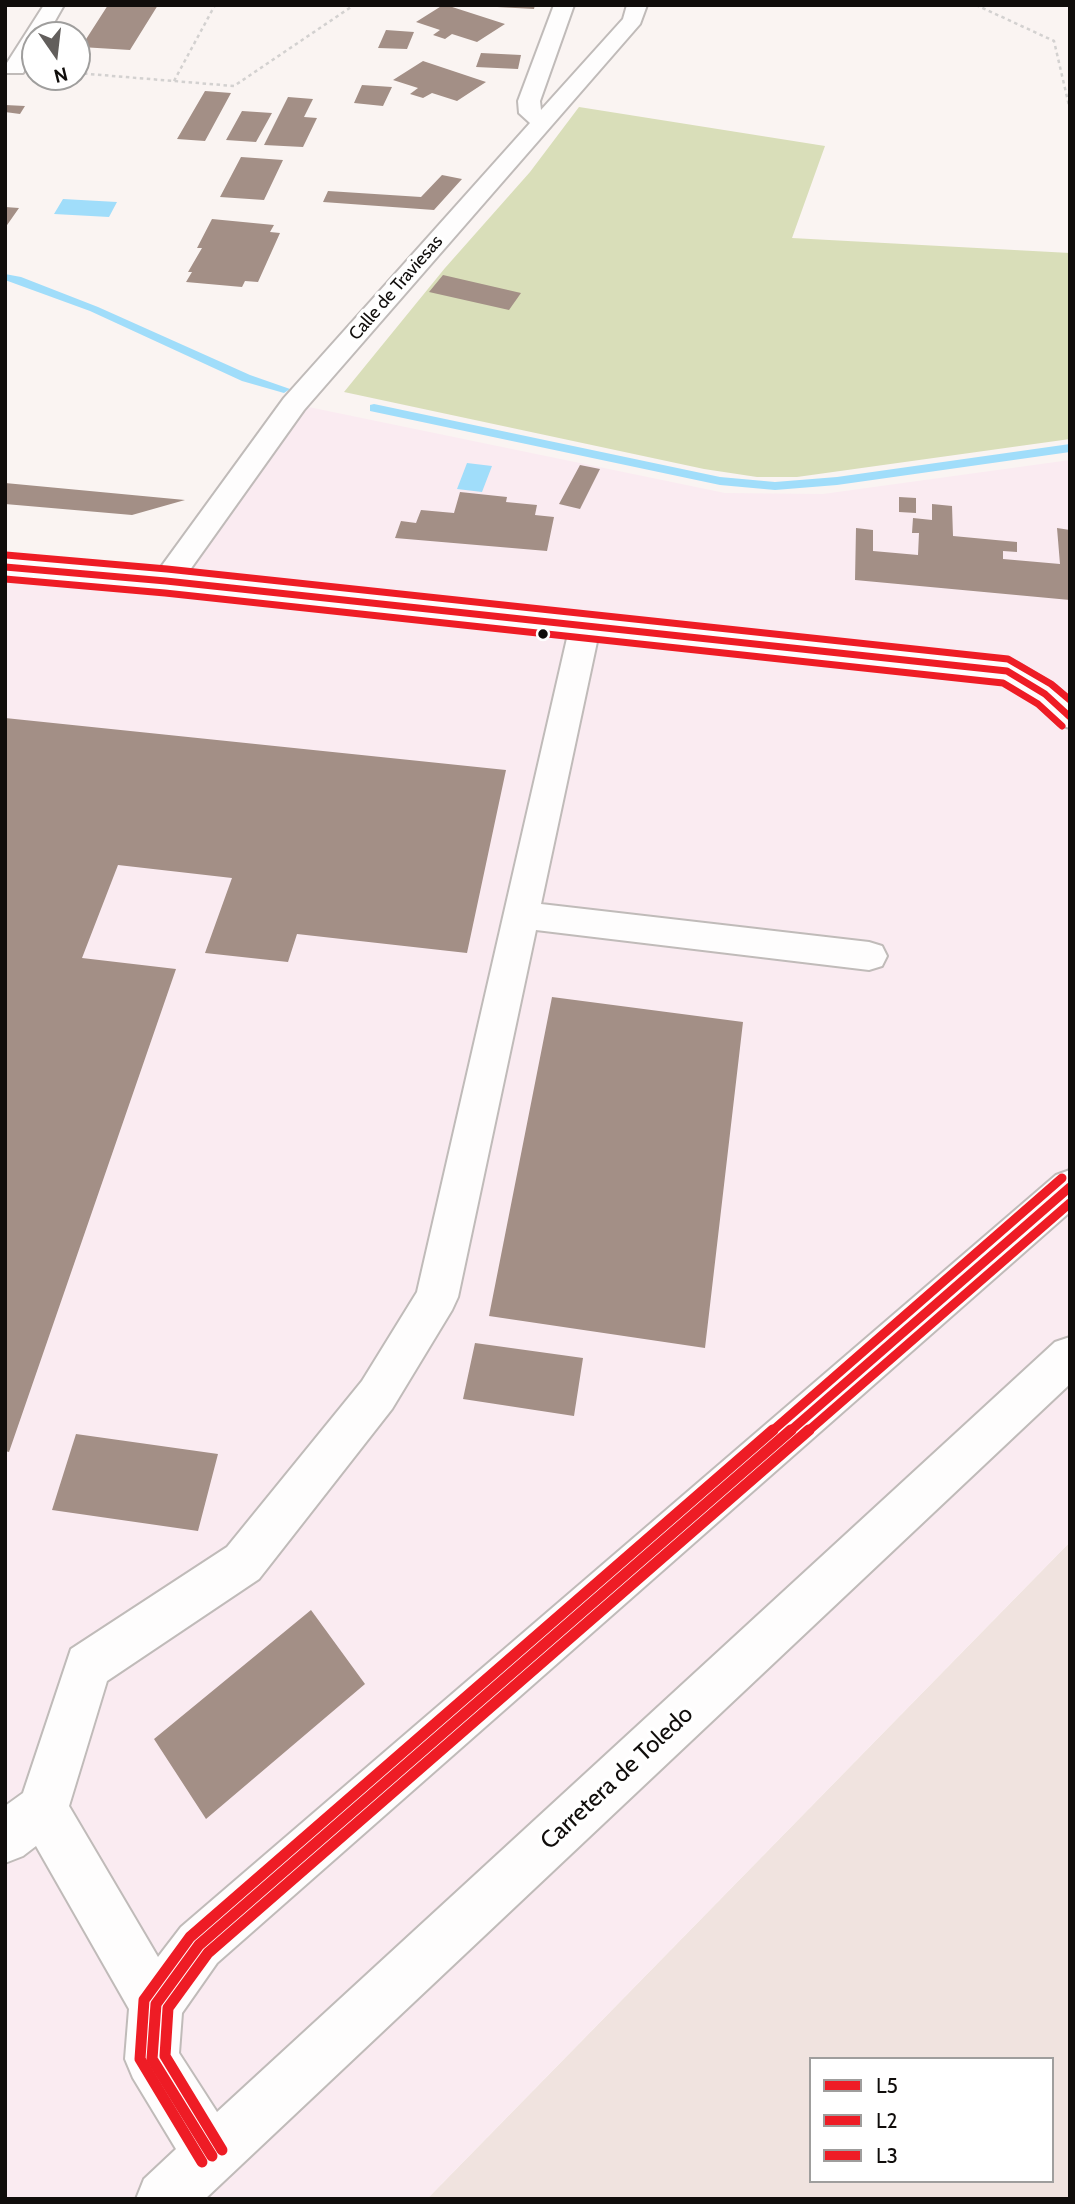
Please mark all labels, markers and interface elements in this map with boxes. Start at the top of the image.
north arrow [21,21,91,91]
text: N [51,62,70,88]
street label: Calle de Traviesas [345,231,447,345]
unlabelled marker [536,627,550,641]
street label: Carretera de Toledo [535,1700,699,1856]
legend [809,2057,1054,2183]
text: L5 [876,2073,898,2098]
text: L2 [876,2108,898,2133]
text: L3 [876,2143,898,2168]

